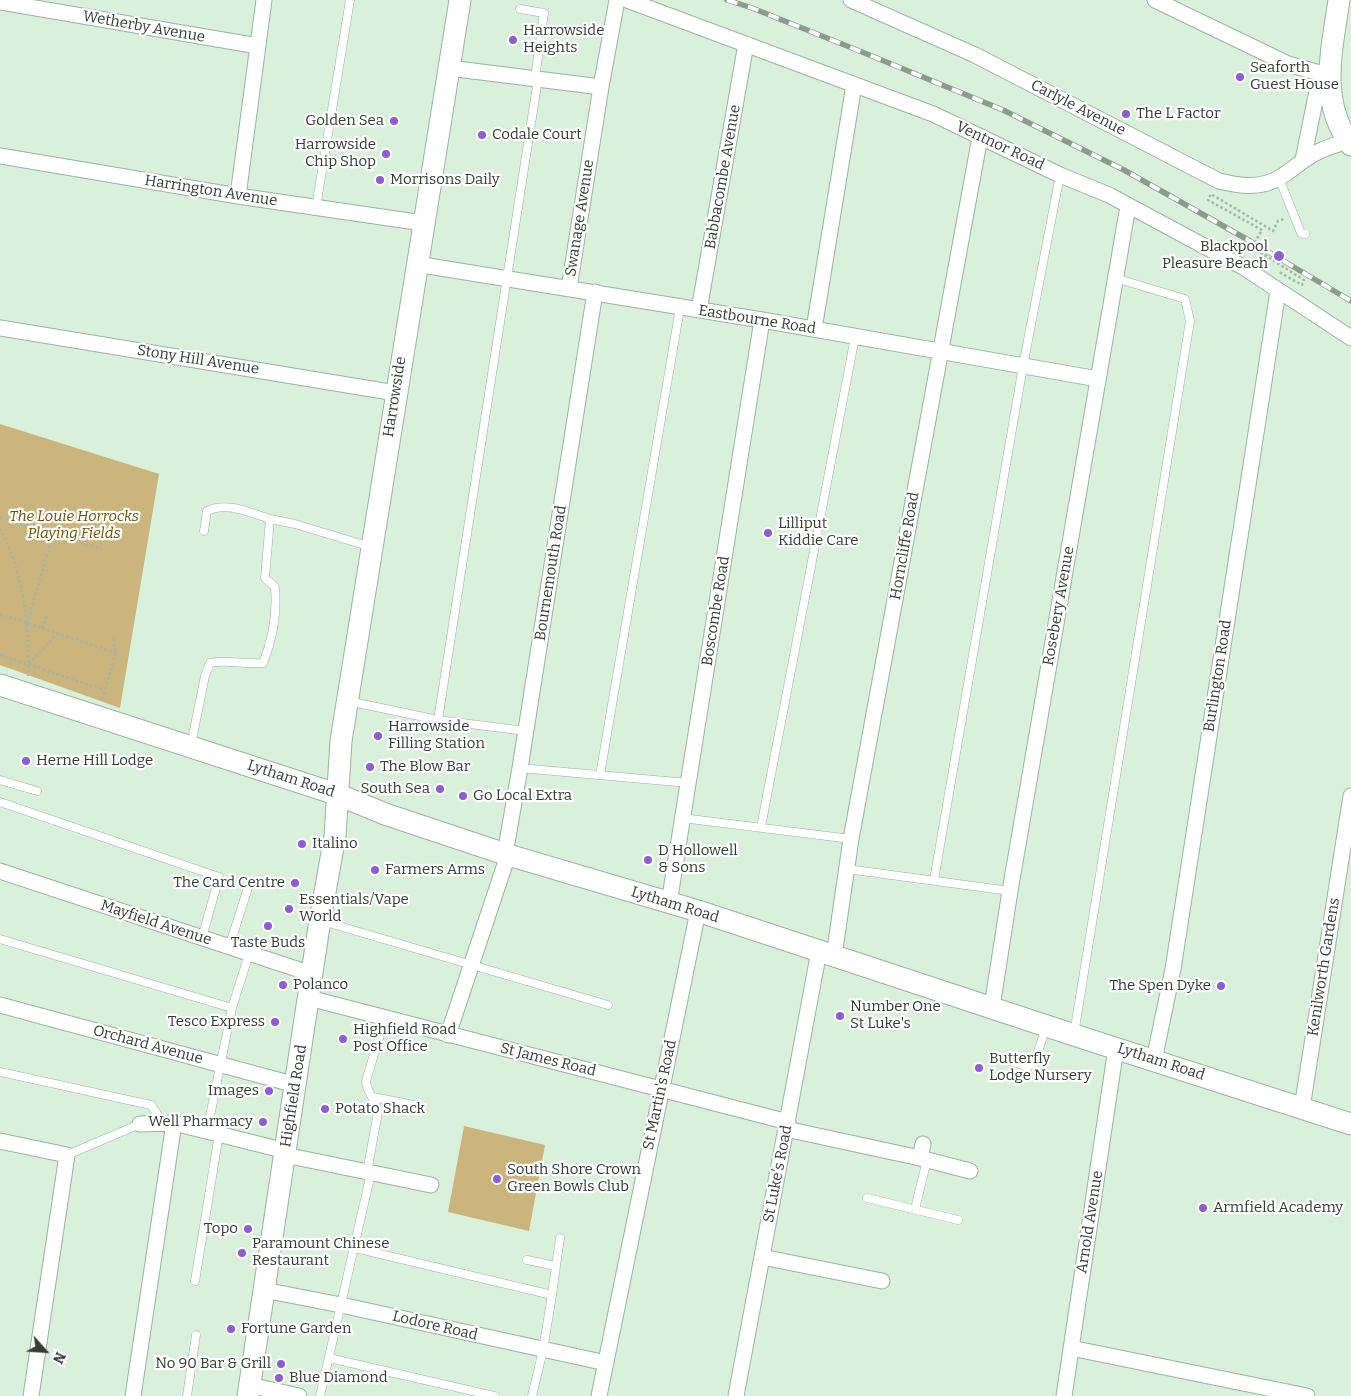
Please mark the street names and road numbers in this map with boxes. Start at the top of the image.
street label: Wetherby Avenue [82,7,206,47]
street label: Carlyle Avenue [1028,76,1128,140]
street label: Babbacombe Avenue [701,104,745,250]
street label: Ventnor Road [953,118,1047,174]
street label: Swanage Avenue [562,158,598,278]
street label: Harrington Avenue [143,172,279,210]
street label: Eastbourne Road [697,302,817,338]
street label: Stony Hill Avenue [136,341,260,379]
street label: Harrowside [380,355,410,439]
street label: Horncliffe Road [887,491,923,601]
street label: Bournemouth Road [531,504,571,642]
street label: Rosebery Avenue [1040,545,1078,667]
street label: Boscombe Road [698,555,734,667]
street label: Burlington Road [1200,619,1236,733]
street label: Lytham Road [245,756,337,802]
street label: Lytham Road [629,883,721,927]
street label: Mayfield Avenue [98,897,214,949]
street label: Kenilworth Gardens [1304,897,1344,1037]
street label: Orchard Avenue [91,1022,205,1068]
street label: St Martin's Road [640,1038,680,1152]
street label: St James Road [498,1039,598,1081]
street label: Lytham Road [1115,1039,1207,1085]
street label: Highfield Road [277,1043,311,1149]
street label: St Luke's Road [760,1124,796,1224]
street label: Arnold Avenue [1073,1169,1107,1275]
street label: Lodore Road [391,1307,479,1345]

